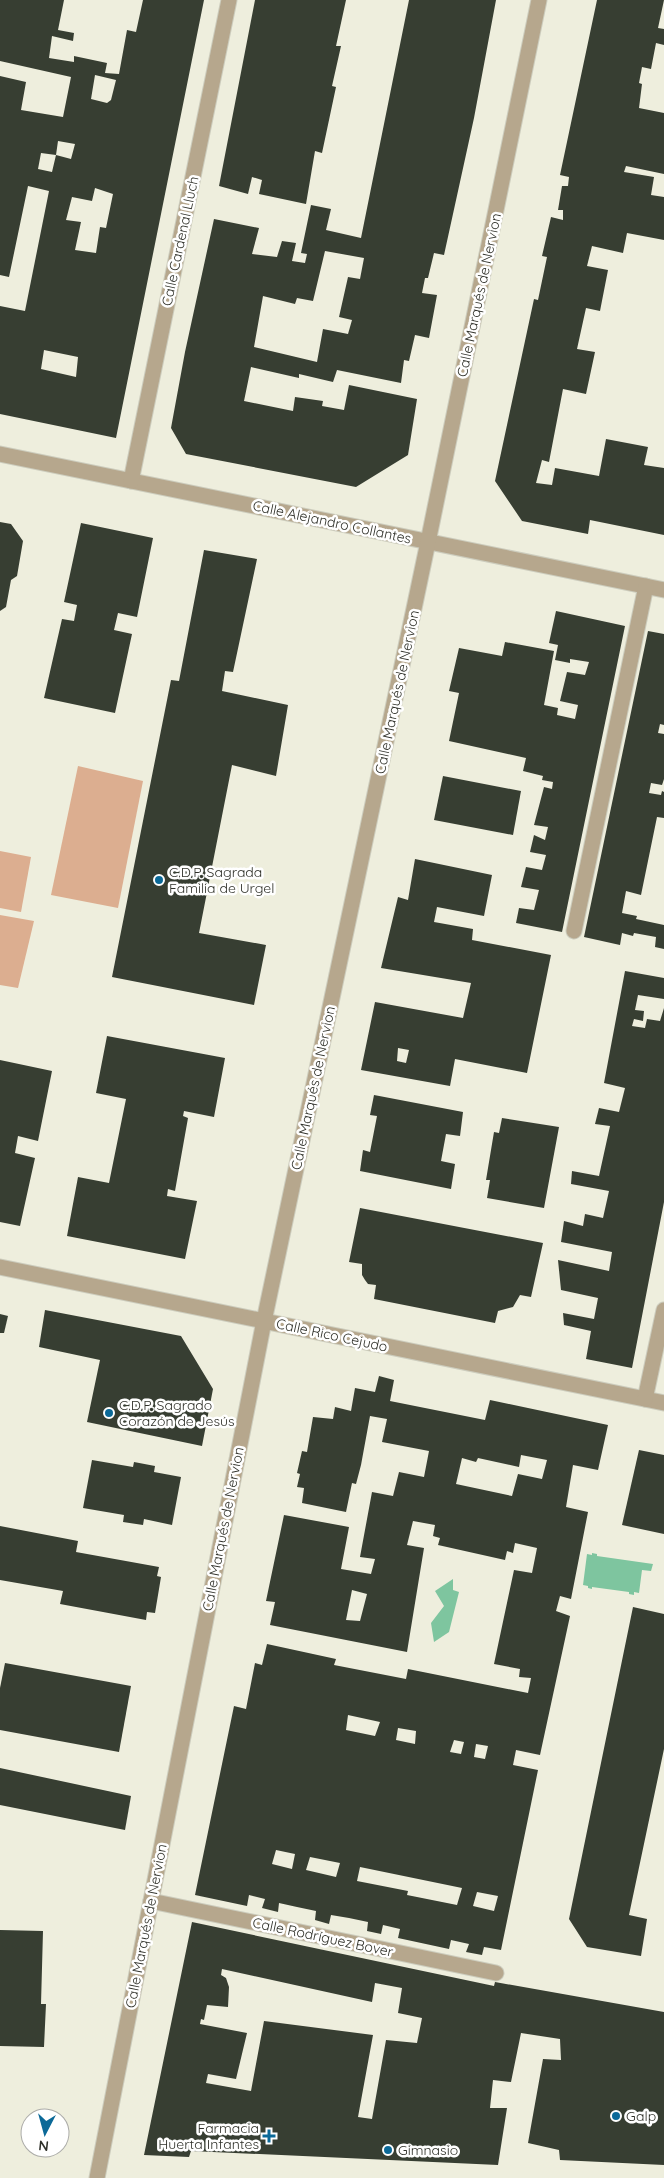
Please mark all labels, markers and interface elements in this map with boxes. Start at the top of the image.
street label: Calle Cardenal Lluch [157,174,203,308]
street label: Calle Marqués de Nervion [453,211,505,379]
street label: Calle Alejandro Collantes [251,496,413,548]
street label: Calle Marqués de Nervion [371,608,423,776]
place label: C.D.P. Sagrada Familia de Urgel [169,863,274,897]
marker: C.D.P. Sagrada Familia de Urgel [153,874,165,886]
street label: Calle Marqués de Nervion [287,1004,339,1172]
street label: Calle Rico Cejudo [275,1314,389,1356]
place label: C.D.P. Sagrado Corazón de Jesús [119,1396,235,1430]
marker: C.D.P. Sagrado Corazón de Jesús [103,1407,115,1419]
street label: Calle Marqués de Nervion [198,1445,248,1613]
street label: Calle Marqués de Nervion [121,1842,171,2010]
street label: Calle Rodríguez Bover [251,1913,396,1961]
place label: Galp [626,2107,656,2125]
north arrow [20,2108,70,2158]
marker: Galp [610,2110,622,2122]
place label: Farmacia Huerta Infantes [158,2119,259,2153]
marker: Farmacia Huerta Infantes [263,2130,275,2142]
text: N [38,2136,50,2155]
place label: Gimnasio [398,2141,458,2159]
marker: Gimnasio [382,2144,394,2156]

